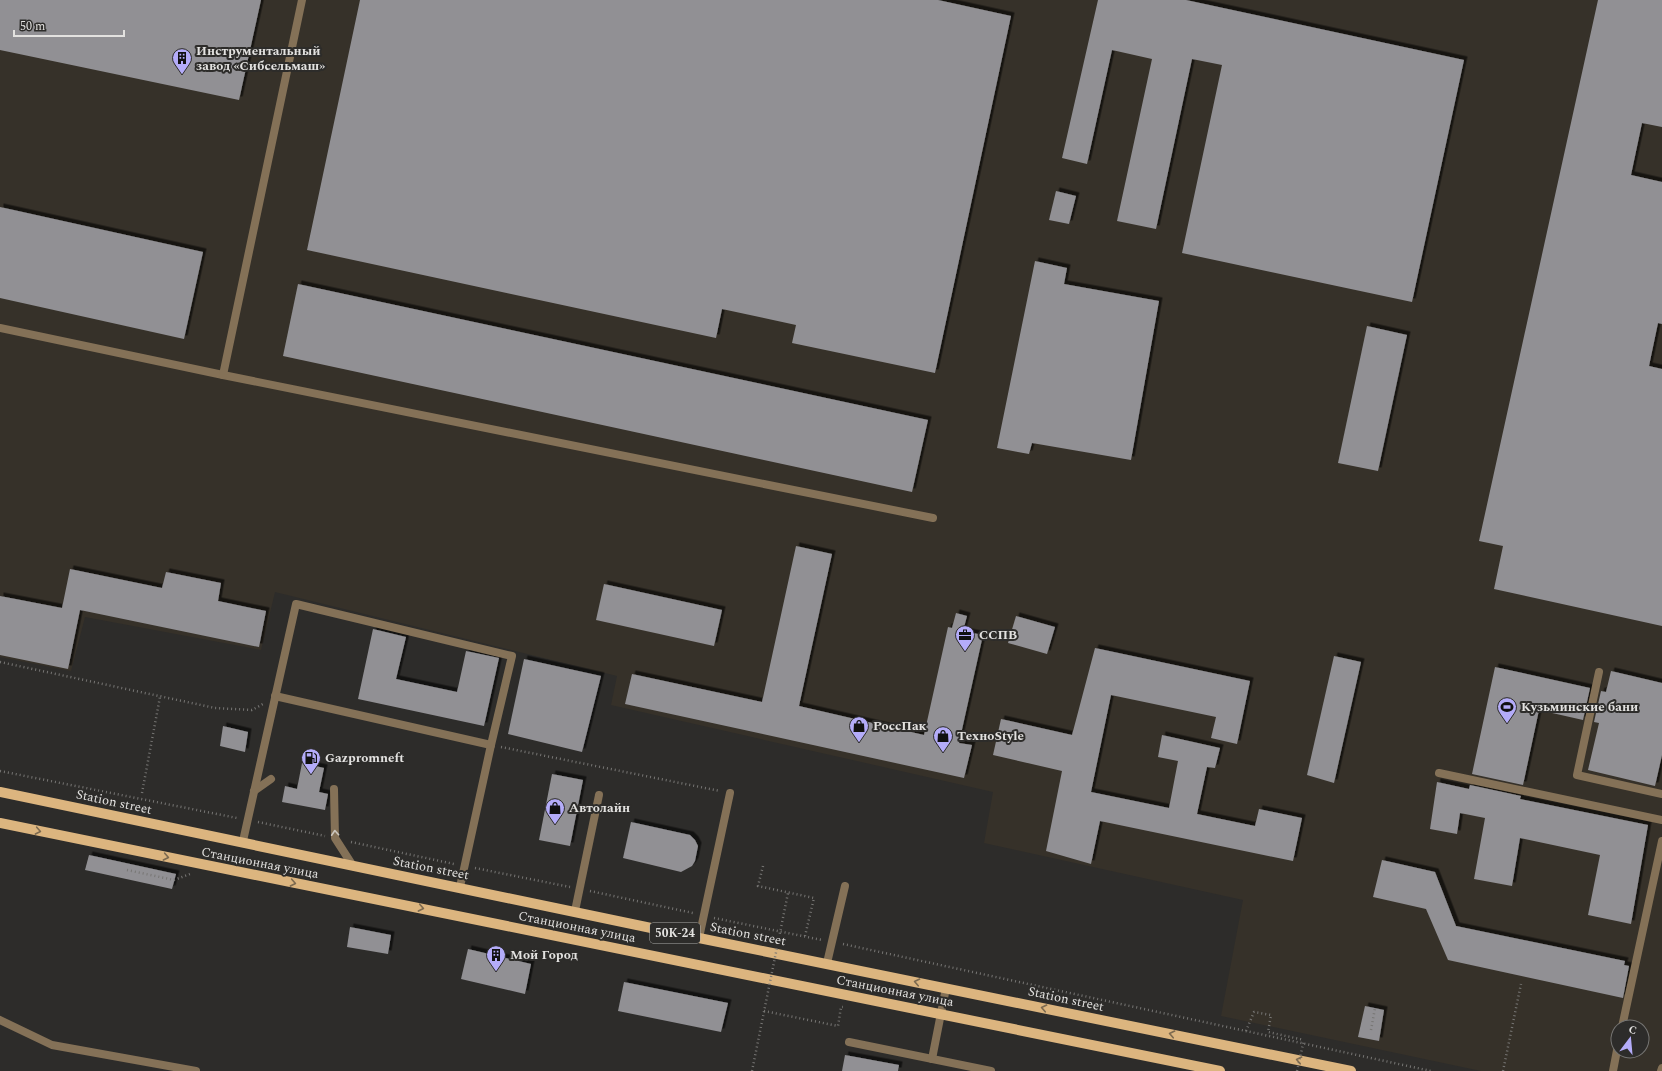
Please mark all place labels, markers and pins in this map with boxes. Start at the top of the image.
place label: Инструментальный завод «Сибсельмаш» [196,41,325,76]
building icon: Инструментальный завод «Сибсельмаш» [171,47,193,75]
office icon: ССПВ [954,624,976,652]
place label: ССПВ [979,625,1017,645]
sports icon: Кузьминские бани [1496,696,1518,724]
place label: Кузьминские бани [1521,697,1638,717]
shop icon: РоссПак [848,715,870,743]
place label: РоссПак [873,716,927,736]
shop icon: ТехноStyle [932,725,954,753]
place label: ТехноStyle [957,726,1024,746]
fuel station icon: Gazpromneft [300,747,322,775]
place label: Gazpromneft [325,748,405,768]
shop icon: Автолайн [544,797,566,825]
place label: Автолайн [569,798,630,818]
building icon: Мой Город [485,944,507,972]
place label: Мой Город [510,945,578,965]

